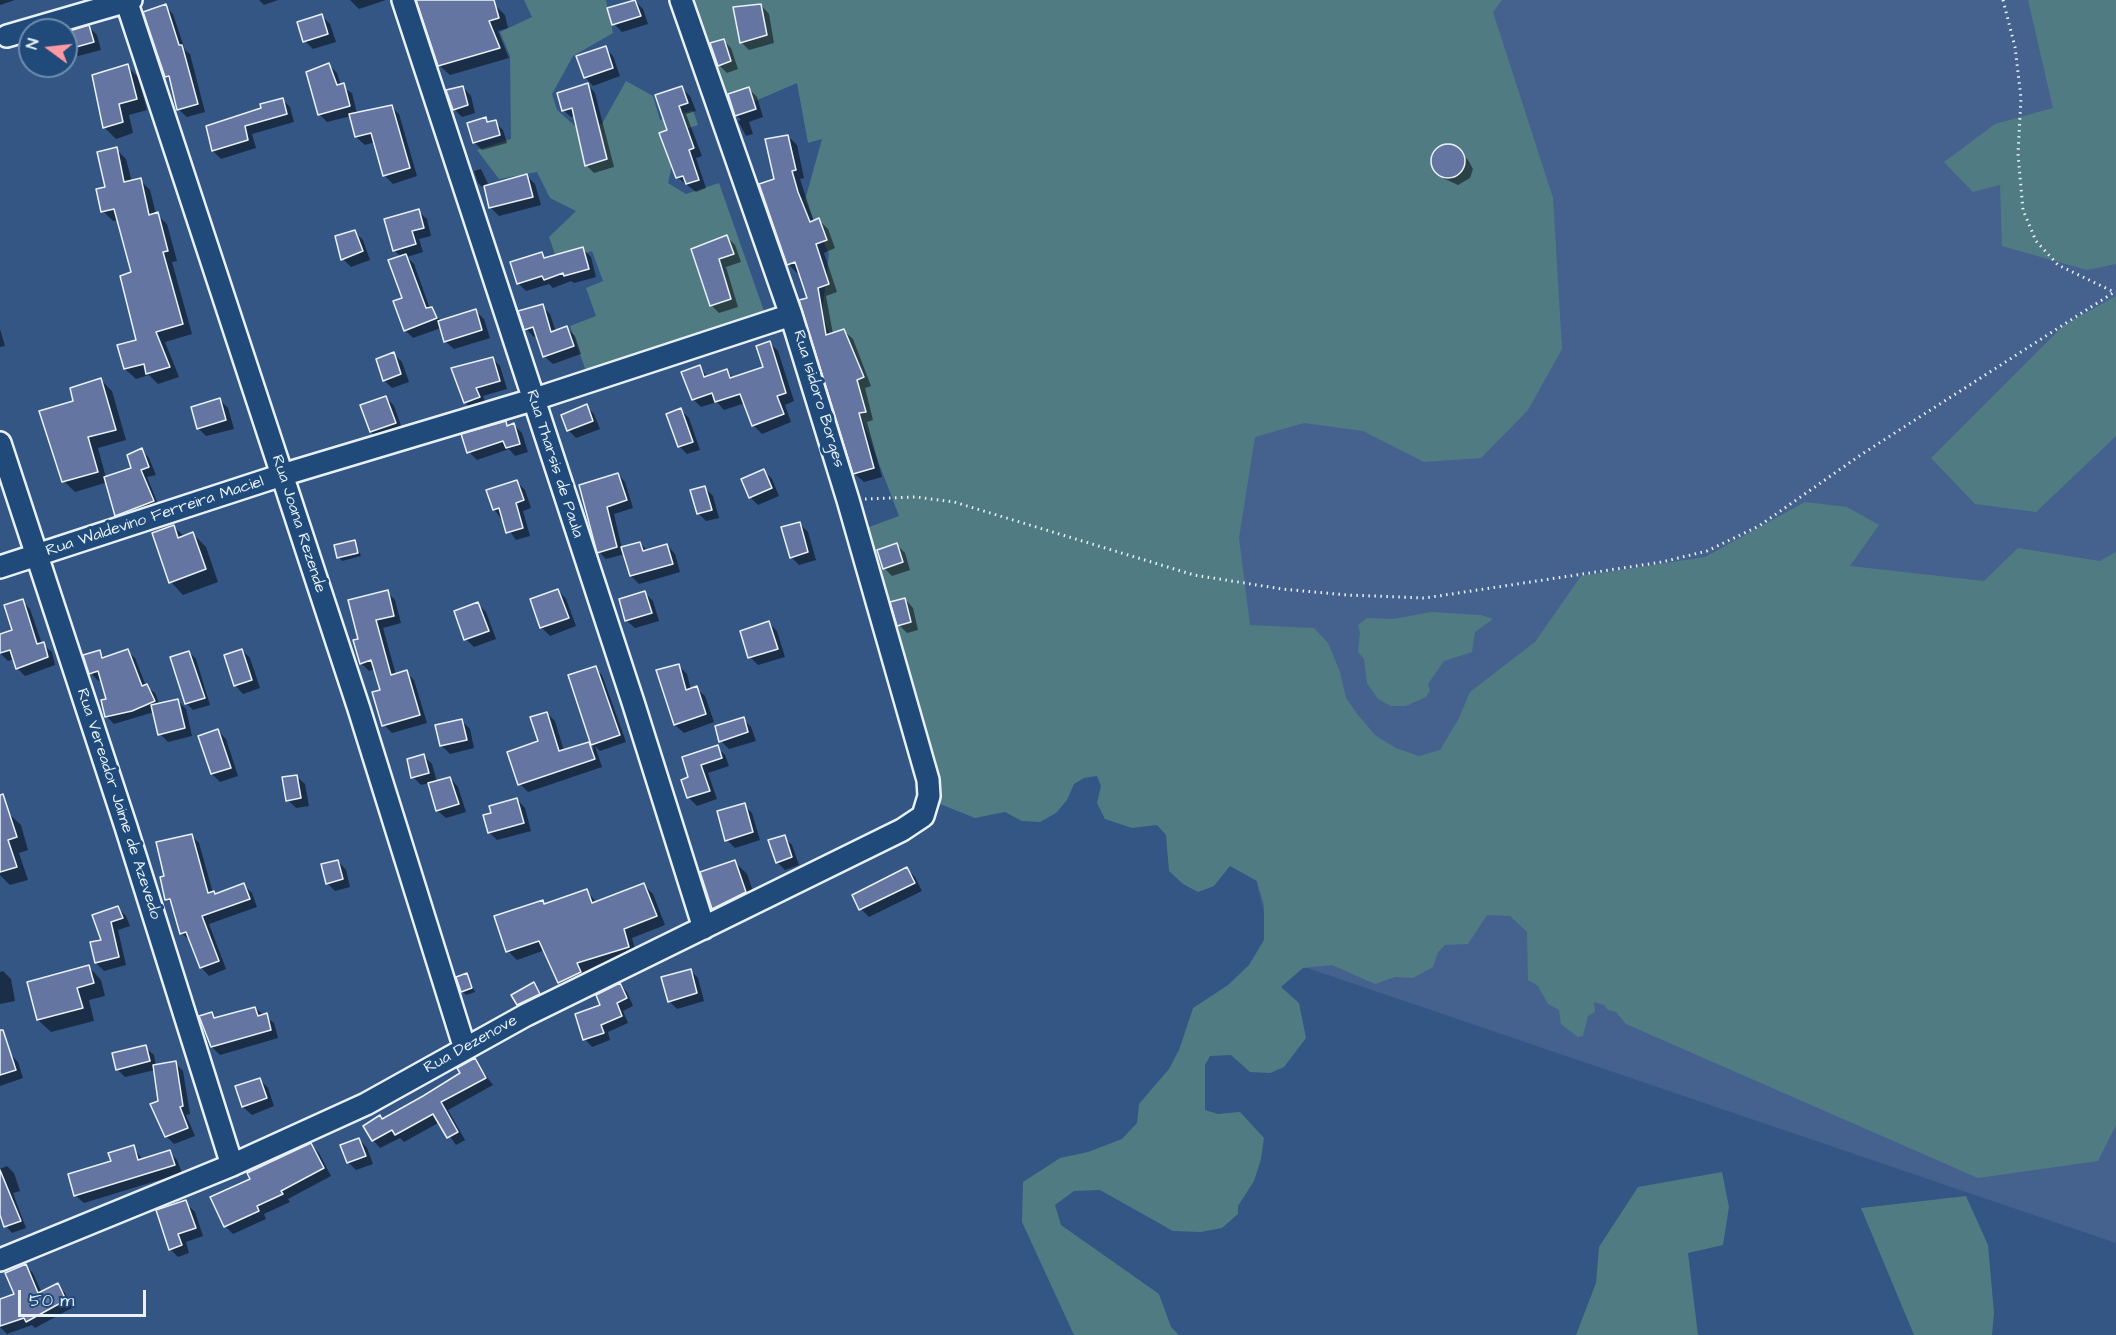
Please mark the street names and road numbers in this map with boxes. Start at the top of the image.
street label: Rua Isidoro Borges [788,328,848,470]
street label: Rua Tharsis de Paula [521,388,587,540]
street label: Rua Joana Rezende [267,453,329,595]
street label: Rua Waldevino Ferreira Maciel [44,473,266,561]
street label: Rua Vereador Jaime de Azevedo [72,686,164,922]
street label: Rua Dezenove [421,1011,521,1079]

